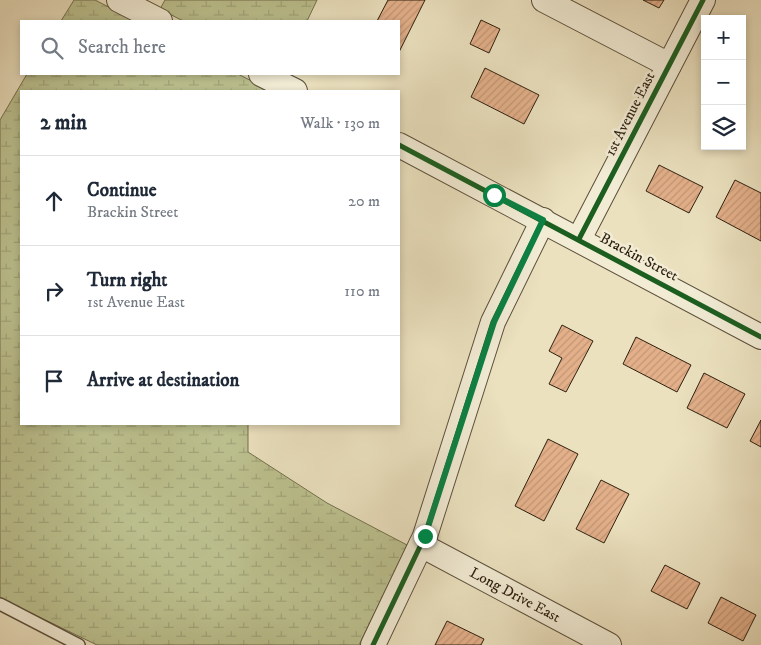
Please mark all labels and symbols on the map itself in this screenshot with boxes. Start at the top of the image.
street label: 1st Avenue East [601,69,659,159]
route start [483,184,506,207]
street label: Brackin Street [597,229,681,286]
route end [414,525,437,548]
street label: Long Drive East [466,563,564,627]

